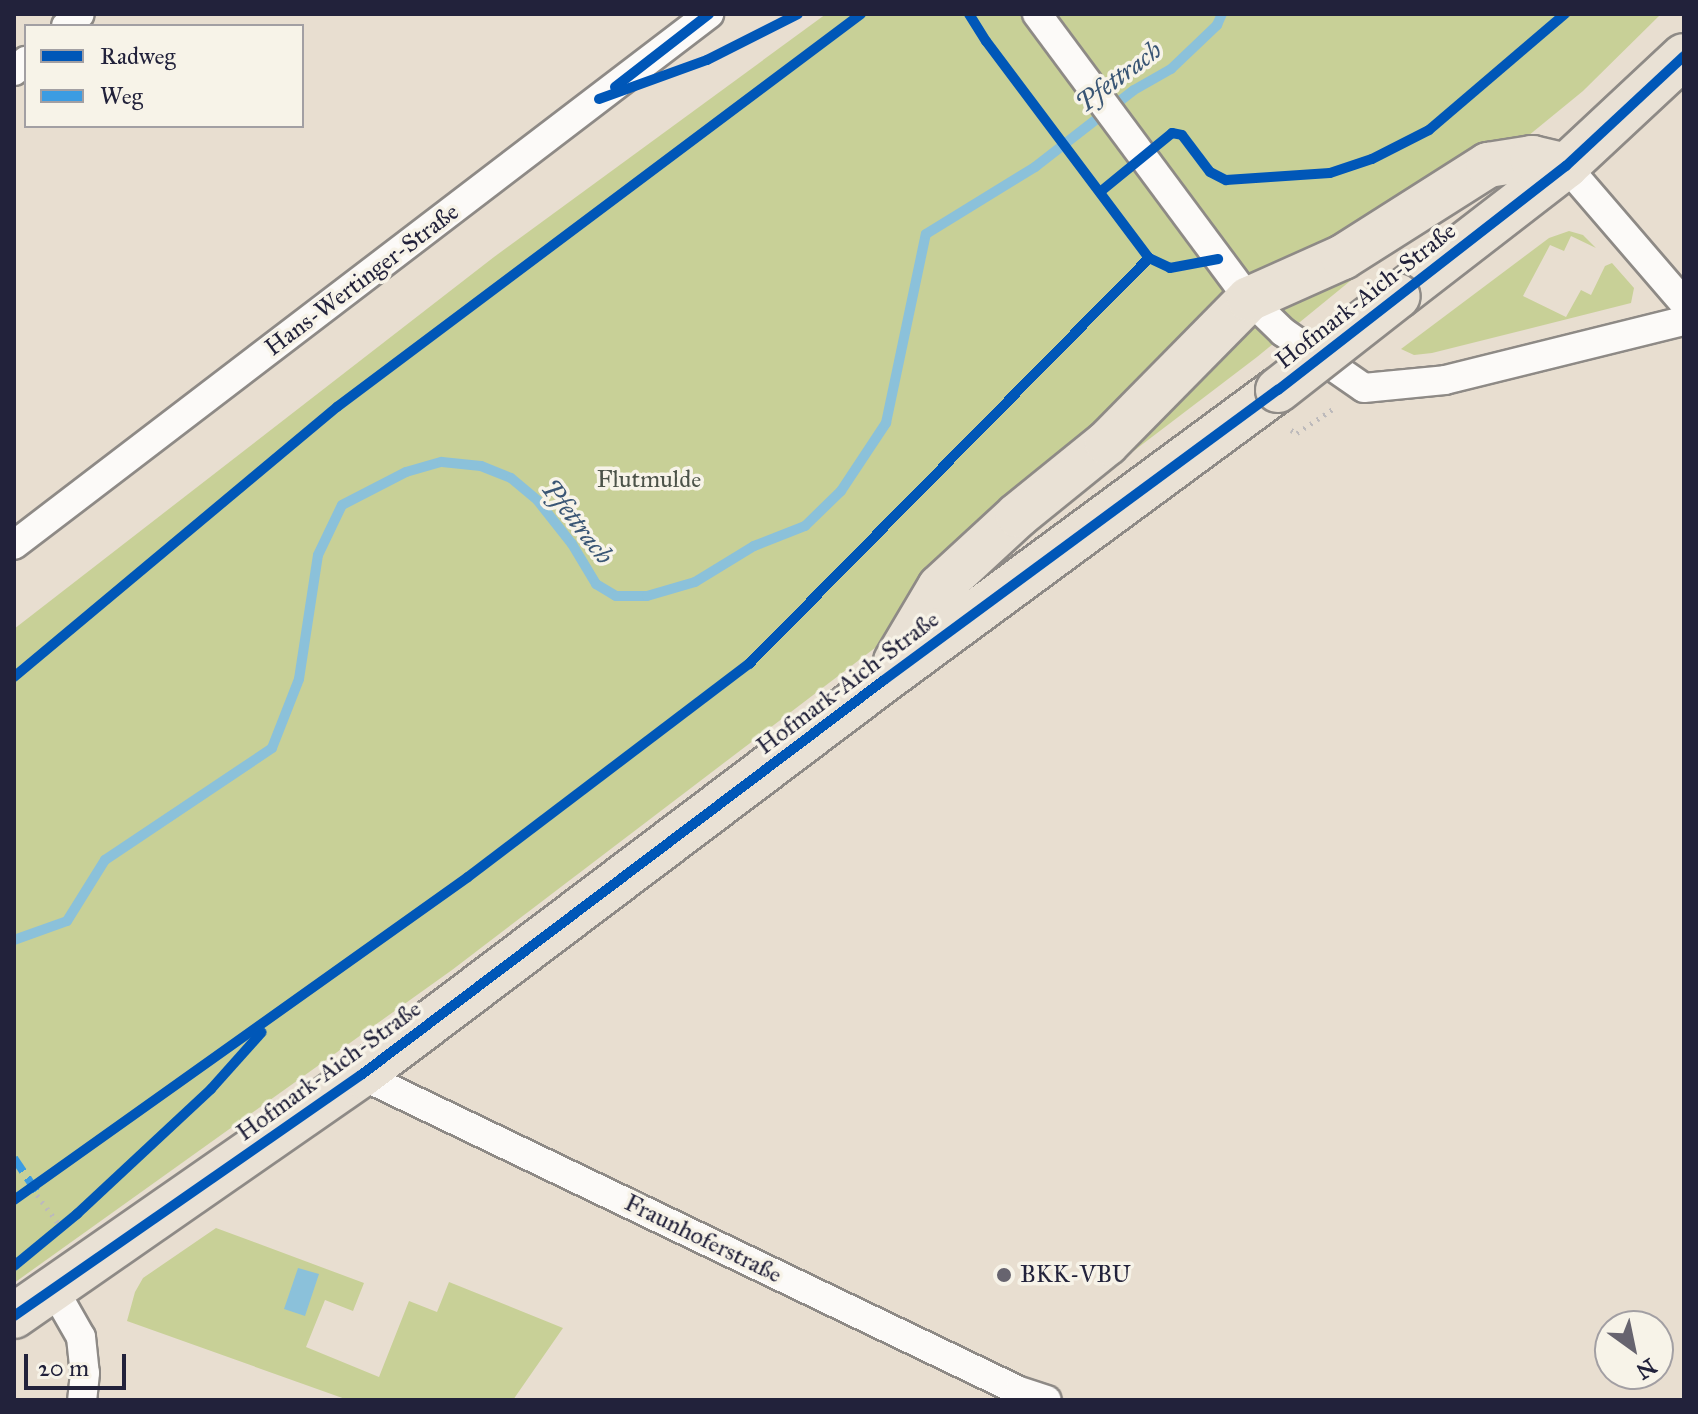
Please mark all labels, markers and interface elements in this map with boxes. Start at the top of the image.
legend [24,24,304,128]
water label: Pfettrach [1070,35,1168,119]
text: Radweg [100,41,176,71]
text: Weg [100,81,143,111]
street label: Hans-Wertinger-Straße [259,198,465,362]
street label: Hofmark-Aich-Straße [1270,217,1462,375]
park label: Flutmulde [597,466,701,494]
water label: Pfettrach [534,473,620,571]
street label: Hofmark-Aich-Straße [751,605,945,761]
street label: Hofmark-Aich-Straße [231,994,427,1148]
street label: Fraunhoferstraße [620,1189,786,1289]
place label: BKK-VBU [1020,1261,1131,1289]
marker: BKK-VBU [995,1266,1013,1284]
north arrow [1594,1310,1674,1390]
scale bar [28,1338,130,1388]
text: N [1631,1352,1661,1385]
text: 20 m [38,1353,89,1383]

